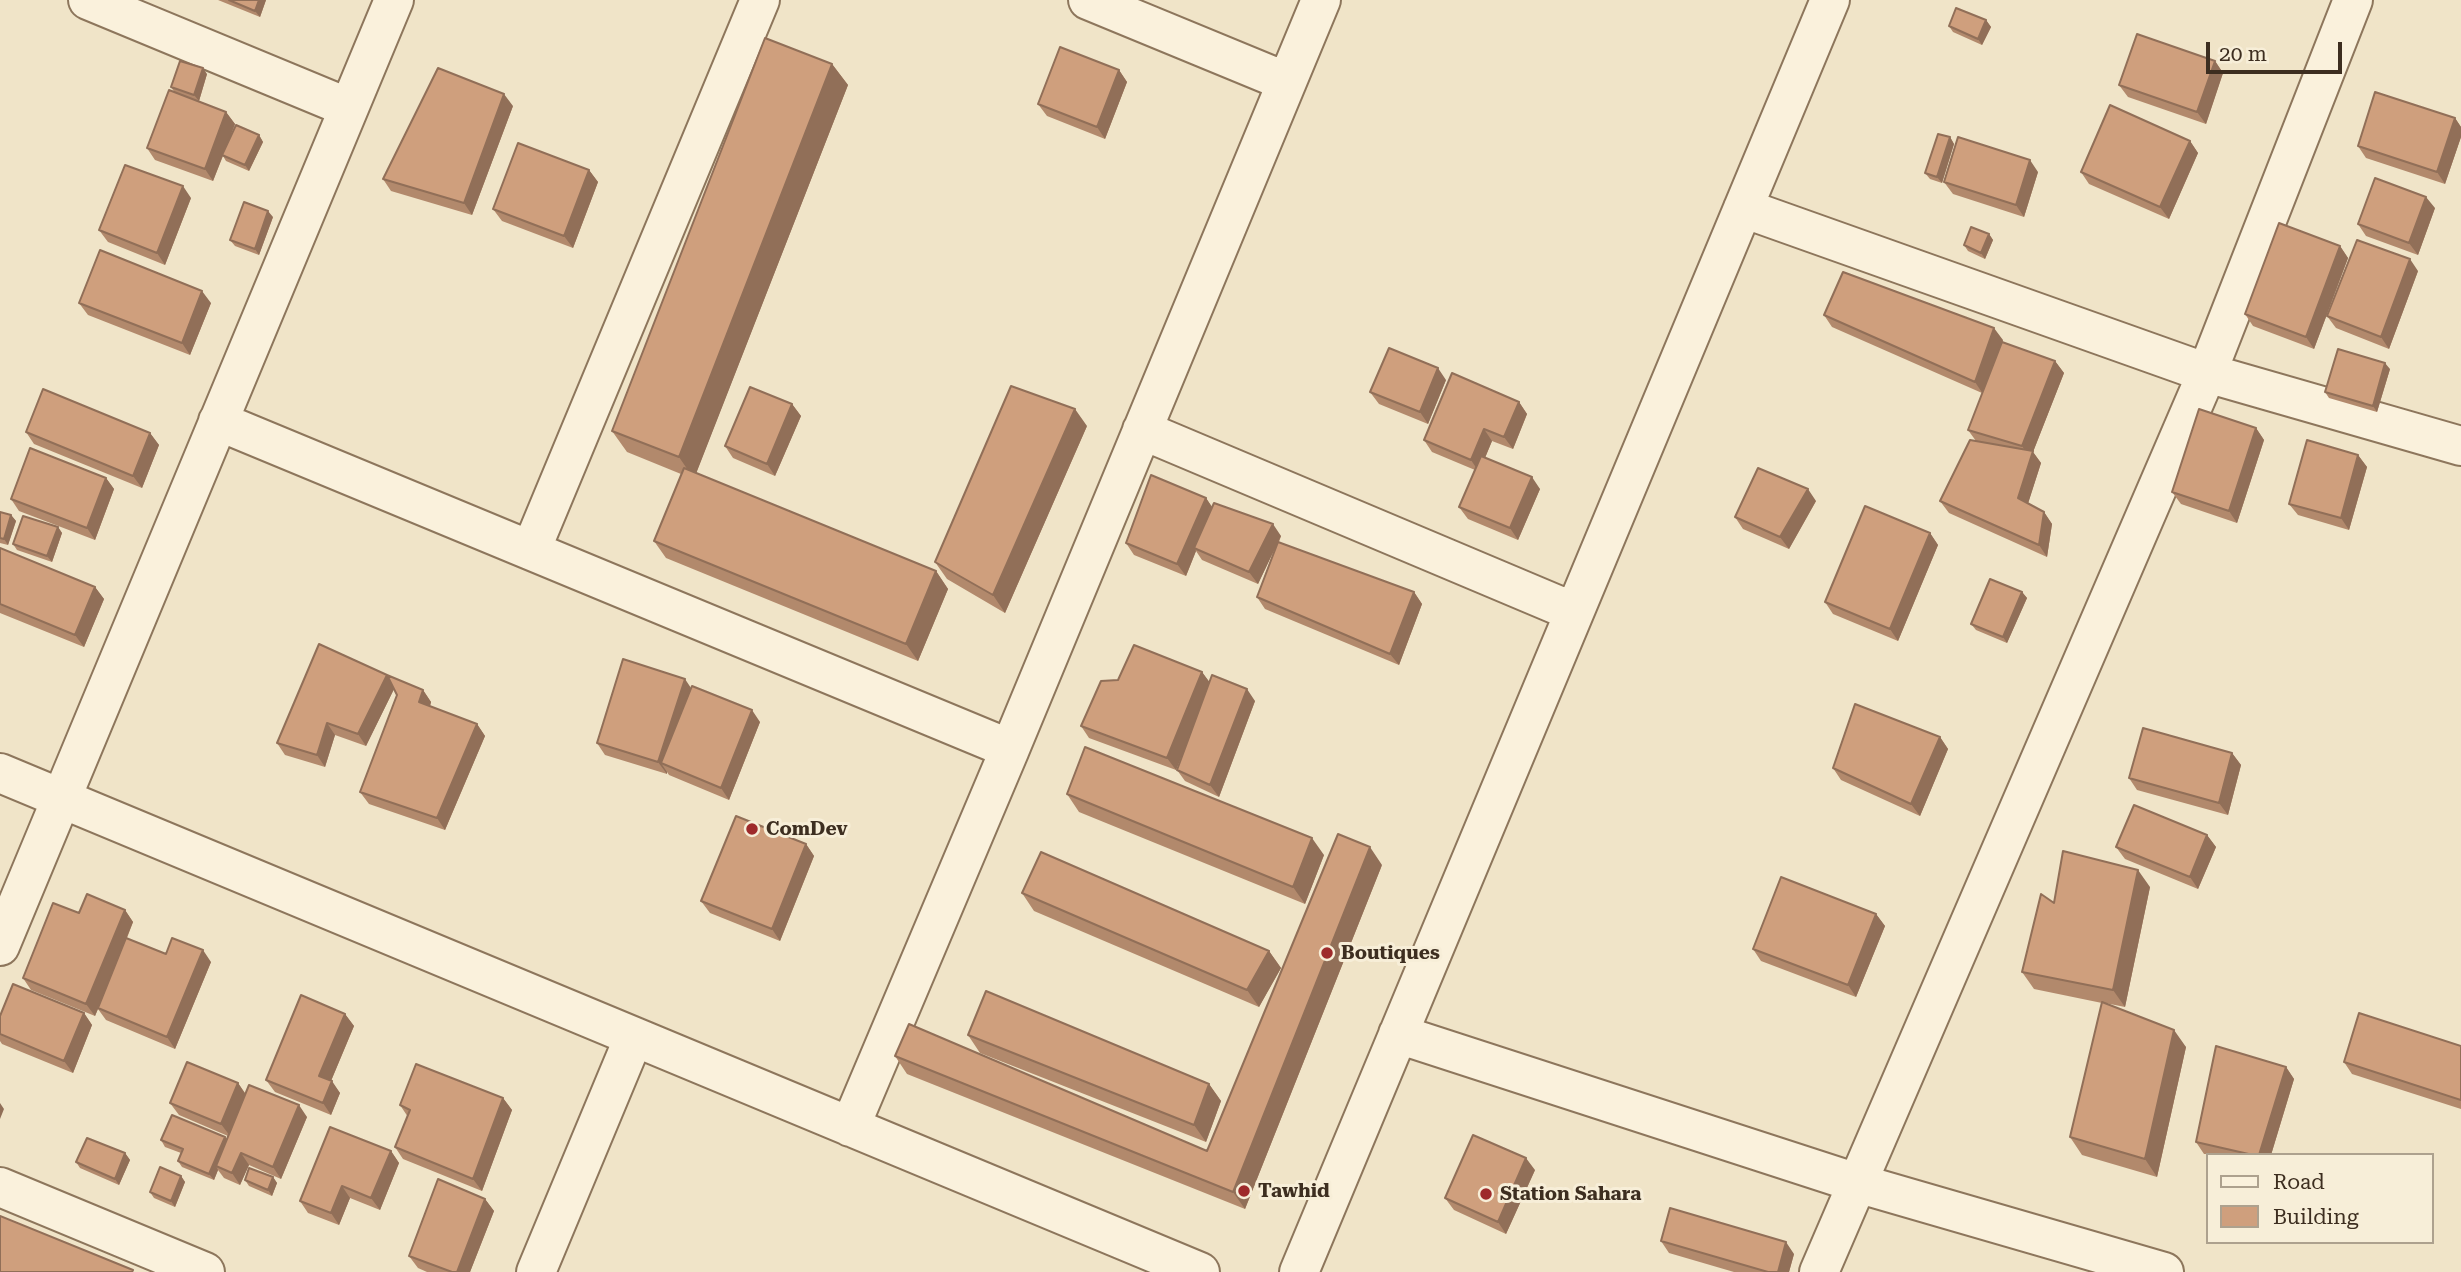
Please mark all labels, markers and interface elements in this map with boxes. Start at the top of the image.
scale bar [2209,28,2346,72]
text: 20 m [2219,42,2267,66]
place label: ComDev [766,818,848,840]
marker: ComDev [744,821,760,837]
place label: Boutiques [1341,942,1440,964]
marker: Boutiques [1319,945,1335,961]
legend [2206,1153,2433,1244]
text: Road [2273,1170,2325,1194]
place label: Tawhid [1258,1180,1330,1202]
marker: Tawhid [1236,1183,1252,1199]
place label: Station Sahara [1500,1183,1641,1205]
marker: Station Sahara [1478,1186,1494,1202]
text: Building [2273,1205,2359,1229]

